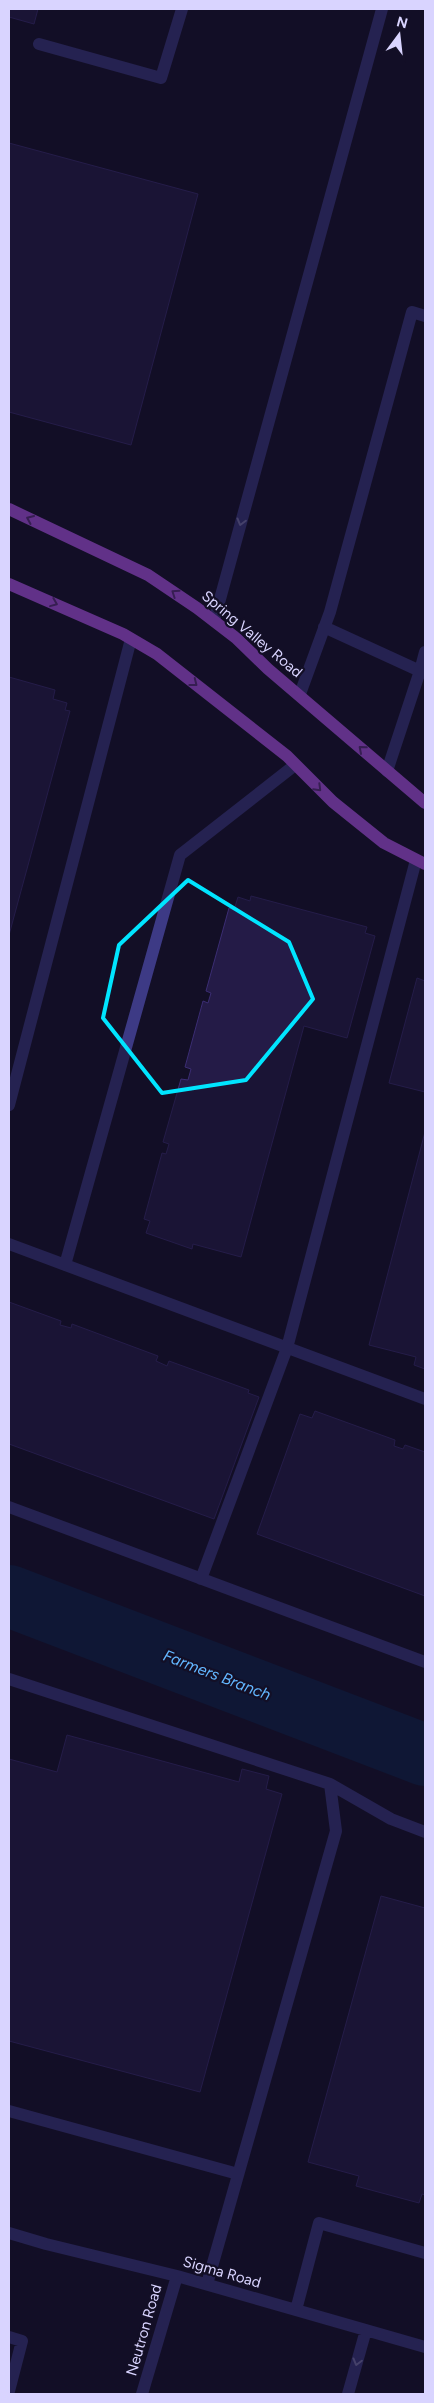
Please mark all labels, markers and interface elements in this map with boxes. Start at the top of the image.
north arrow [374,10,424,60]
text: N [395,13,410,33]
one-way arrow [26,515,35,525]
one-way arrow [236,517,246,525]
street label: Spring Valley Road [198,587,306,681]
one-way arrow [171,590,180,599]
one-way arrow [49,597,58,607]
one-way arrow [188,678,197,686]
one-way arrow [359,746,368,754]
one-way arrow [312,782,321,791]
water label: Farmers Branch [160,1646,274,1704]
street label: Sigma Road [181,2252,263,2292]
street label: Neutron Road [122,2282,166,2378]
one-way arrow [352,2358,363,2367]

